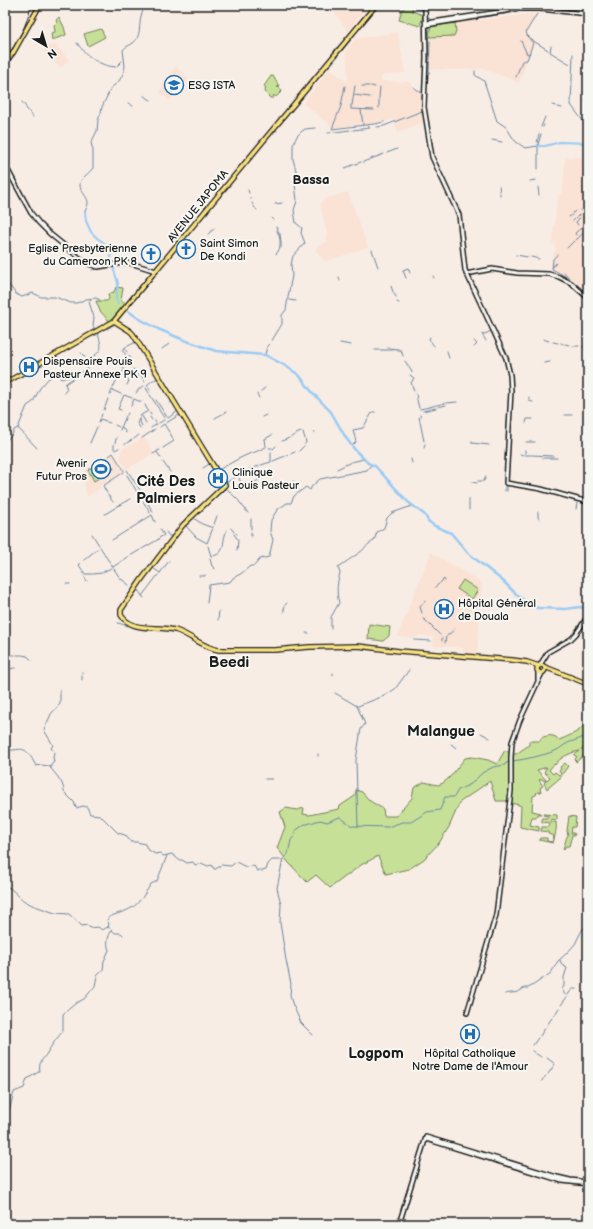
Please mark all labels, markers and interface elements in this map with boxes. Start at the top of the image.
north arrow [26,26,66,66]
text: N [45,46,59,61]
school or university icon: ESG ISTA [163,74,185,96]
place label: ESG ISTA [188,79,235,92]
street label: AVENUE JAPOMA [165,167,231,245]
district label: Bassa [293,172,329,188]
place label: Saint Simon De Kondi [200,237,259,263]
church icon: Saint Simon De Kondi [175,238,197,260]
place label: Eglise Presbyterienne du Cameroon PK 8 [28,242,137,268]
church icon: Eglise Presbyterienne du Cameroon PK 8 [140,243,162,265]
place label: Dispensaire Pouis Pasteur Annexe PK 9 [43,355,147,381]
hospital icon: Dispensaire Pouis Pasteur Annexe PK 9 [18,356,40,378]
place label: Avenir Futur Pros [36,457,88,483]
sports icon: Avenir Futur Pros [90,458,112,480]
place label: Clinique Louis Pasteur [232,466,300,492]
hospital icon: Clinique Louis Pasteur [207,467,229,489]
district label: Cité Des Palmiers [136,472,196,508]
place label: Hôpital Général de Douala [458,597,536,623]
hospital icon: Hôpital Général de Douala [433,598,455,620]
district label: Beedi [209,653,249,672]
district label: Malangue [407,722,475,741]
hospital icon: Hôpital Catholique Notre Dame de l'Amour [459,1023,481,1045]
district label: Logpom [348,1044,404,1063]
place label: Hôpital Catholique Notre Dame de l'Amour [412,1047,529,1073]

